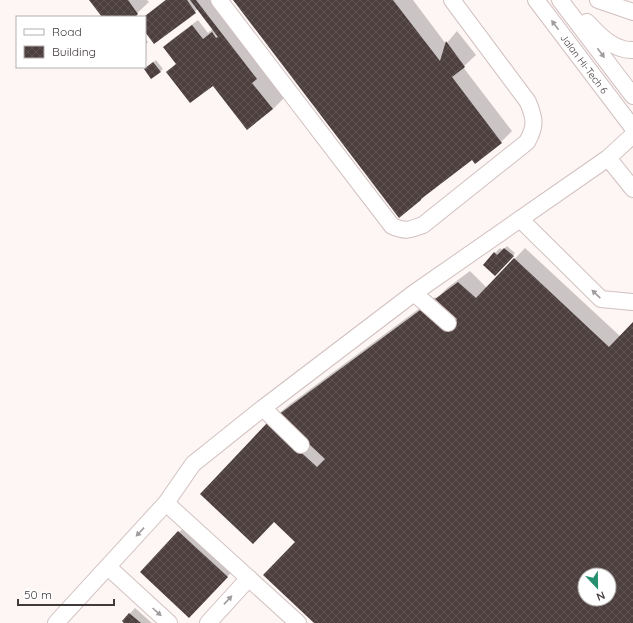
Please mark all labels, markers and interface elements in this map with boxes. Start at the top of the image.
legend [16,16,146,68]
one-way arrow [551,20,559,31]
text: Road [52,24,82,39]
street label: Jalan Hi-Tech 6 [557,32,611,97]
text: Building [52,44,96,59]
one-way arrow [596,48,605,59]
one-way arrow [591,289,601,299]
one-way arrow [135,527,145,537]
north arrow [577,567,617,607]
scale bar [18,581,114,607]
text: 50 m [24,587,52,602]
text: N [594,588,607,604]
one-way arrow [224,595,233,605]
one-way arrow [152,607,162,617]

